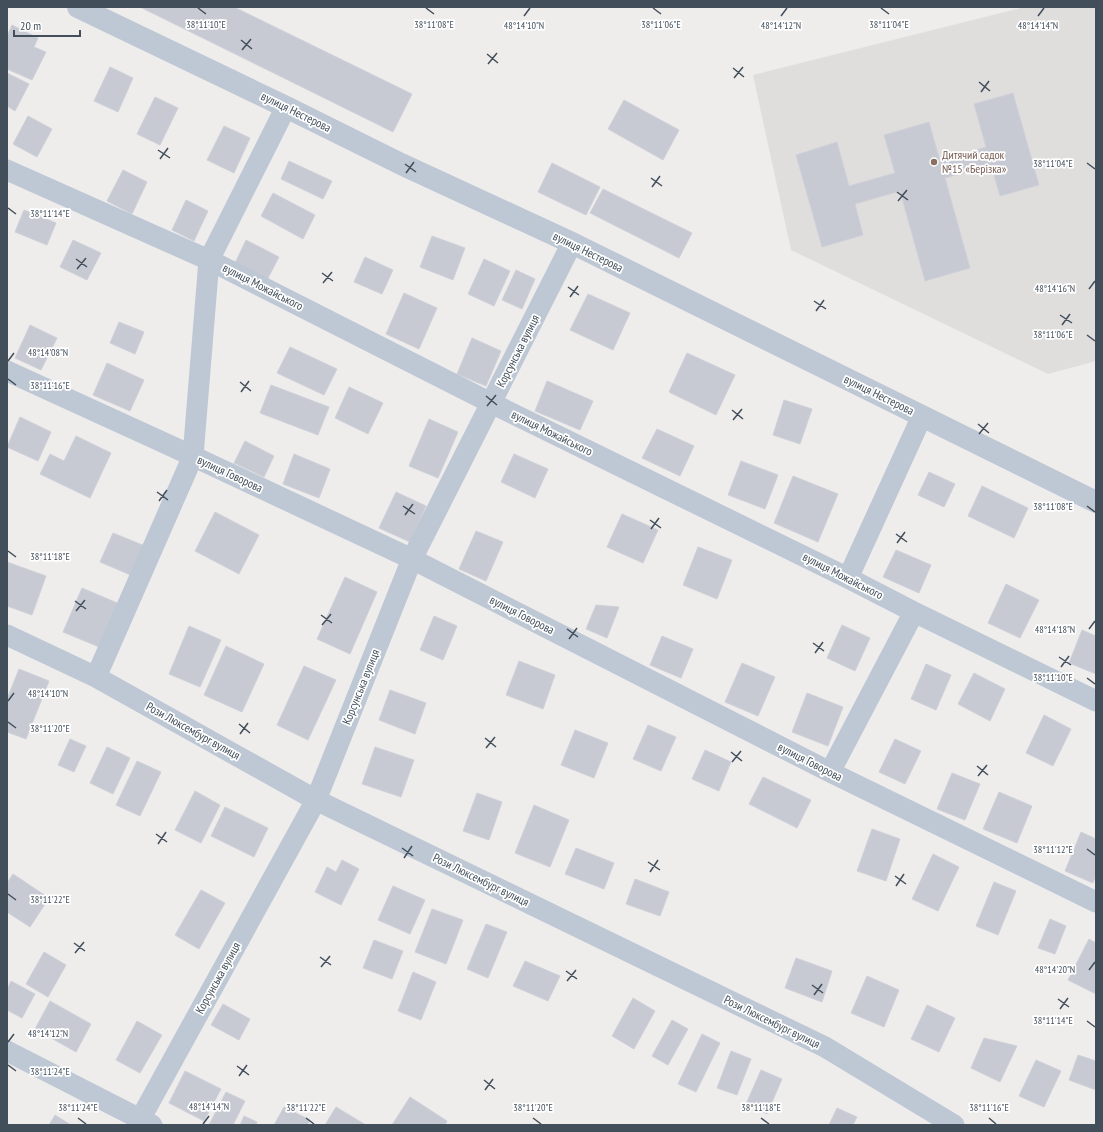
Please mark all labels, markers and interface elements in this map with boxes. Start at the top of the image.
scale bar [14,12,80,38]
text: 20 m [20,18,41,33]
text: 38°11'10"E [186,18,226,31]
text: 38°11'08"E [414,18,454,31]
text: 38°11'06"E [641,18,681,31]
text: 38°11'04"E [869,18,909,31]
text: 48°14'10"N [504,19,544,32]
text: 48°14'12"N [761,19,801,32]
text: 48°14'14"N [1018,19,1058,32]
street label: вулиця Нестерова [259,88,334,135]
place label: Дитячий садок №15 «Берізка» [942,147,1007,176]
marker: Дитячий садок №15 «Берізка» [929,157,939,167]
text: 38°11'04"E [1033,157,1073,170]
text: 38°11'14"E [30,207,70,220]
street label: вулиця Нестерова [551,228,626,275]
street label: вулиця Можайського [221,260,306,313]
text: 48°14'16"N [1035,282,1075,295]
street label: Корсунська вулиця [493,312,542,390]
text: 38°11'06"E [1033,328,1073,341]
text: 48°14'08"N [28,346,68,359]
street label: вулиця Нестерова [842,371,917,418]
text: 38°11'16"E [30,379,70,392]
street label: вулиця Можайського [509,406,595,459]
street label: вулиця Говорова [195,452,265,495]
text: 38°11'08"E [1033,500,1073,513]
street label: вулиця Можайського [801,549,886,602]
text: 38°11'18"E [30,550,70,563]
street label: вулиця Говорова [488,592,557,637]
text: 48°14'18"N [1035,623,1075,636]
street label: Корсунська вулиця [339,647,383,727]
text: 38°11'10"E [1033,671,1073,684]
text: 48°14'10"N [28,687,68,700]
street label: Рози Люксембург вулиця [144,699,243,763]
text: 38°11'20"E [30,722,70,735]
street label: вулиця Говорова [776,739,845,784]
text: 38°11'12"E [1033,843,1073,856]
street label: Рози Люксембург вулиця [431,850,532,909]
text: 38°11'22"E [30,893,70,906]
street label: Корсунська вулиця [192,939,244,1016]
text: 48°14'20"N [1035,963,1075,976]
street label: Рози Люксембург вулиця [722,992,823,1051]
text: 38°11'14"E [1033,1014,1073,1027]
text: 48°14'12"N [28,1027,68,1040]
text: 38°11'24"E [30,1065,70,1078]
text: 48°14'14"N [189,1100,229,1113]
text: 38°11'24"E [58,1101,98,1114]
text: 38°11'22"E [286,1101,326,1114]
text: 38°11'20"E [513,1101,553,1114]
text: 38°11'18"E [741,1101,781,1114]
text: 38°11'16"E [969,1101,1009,1114]

